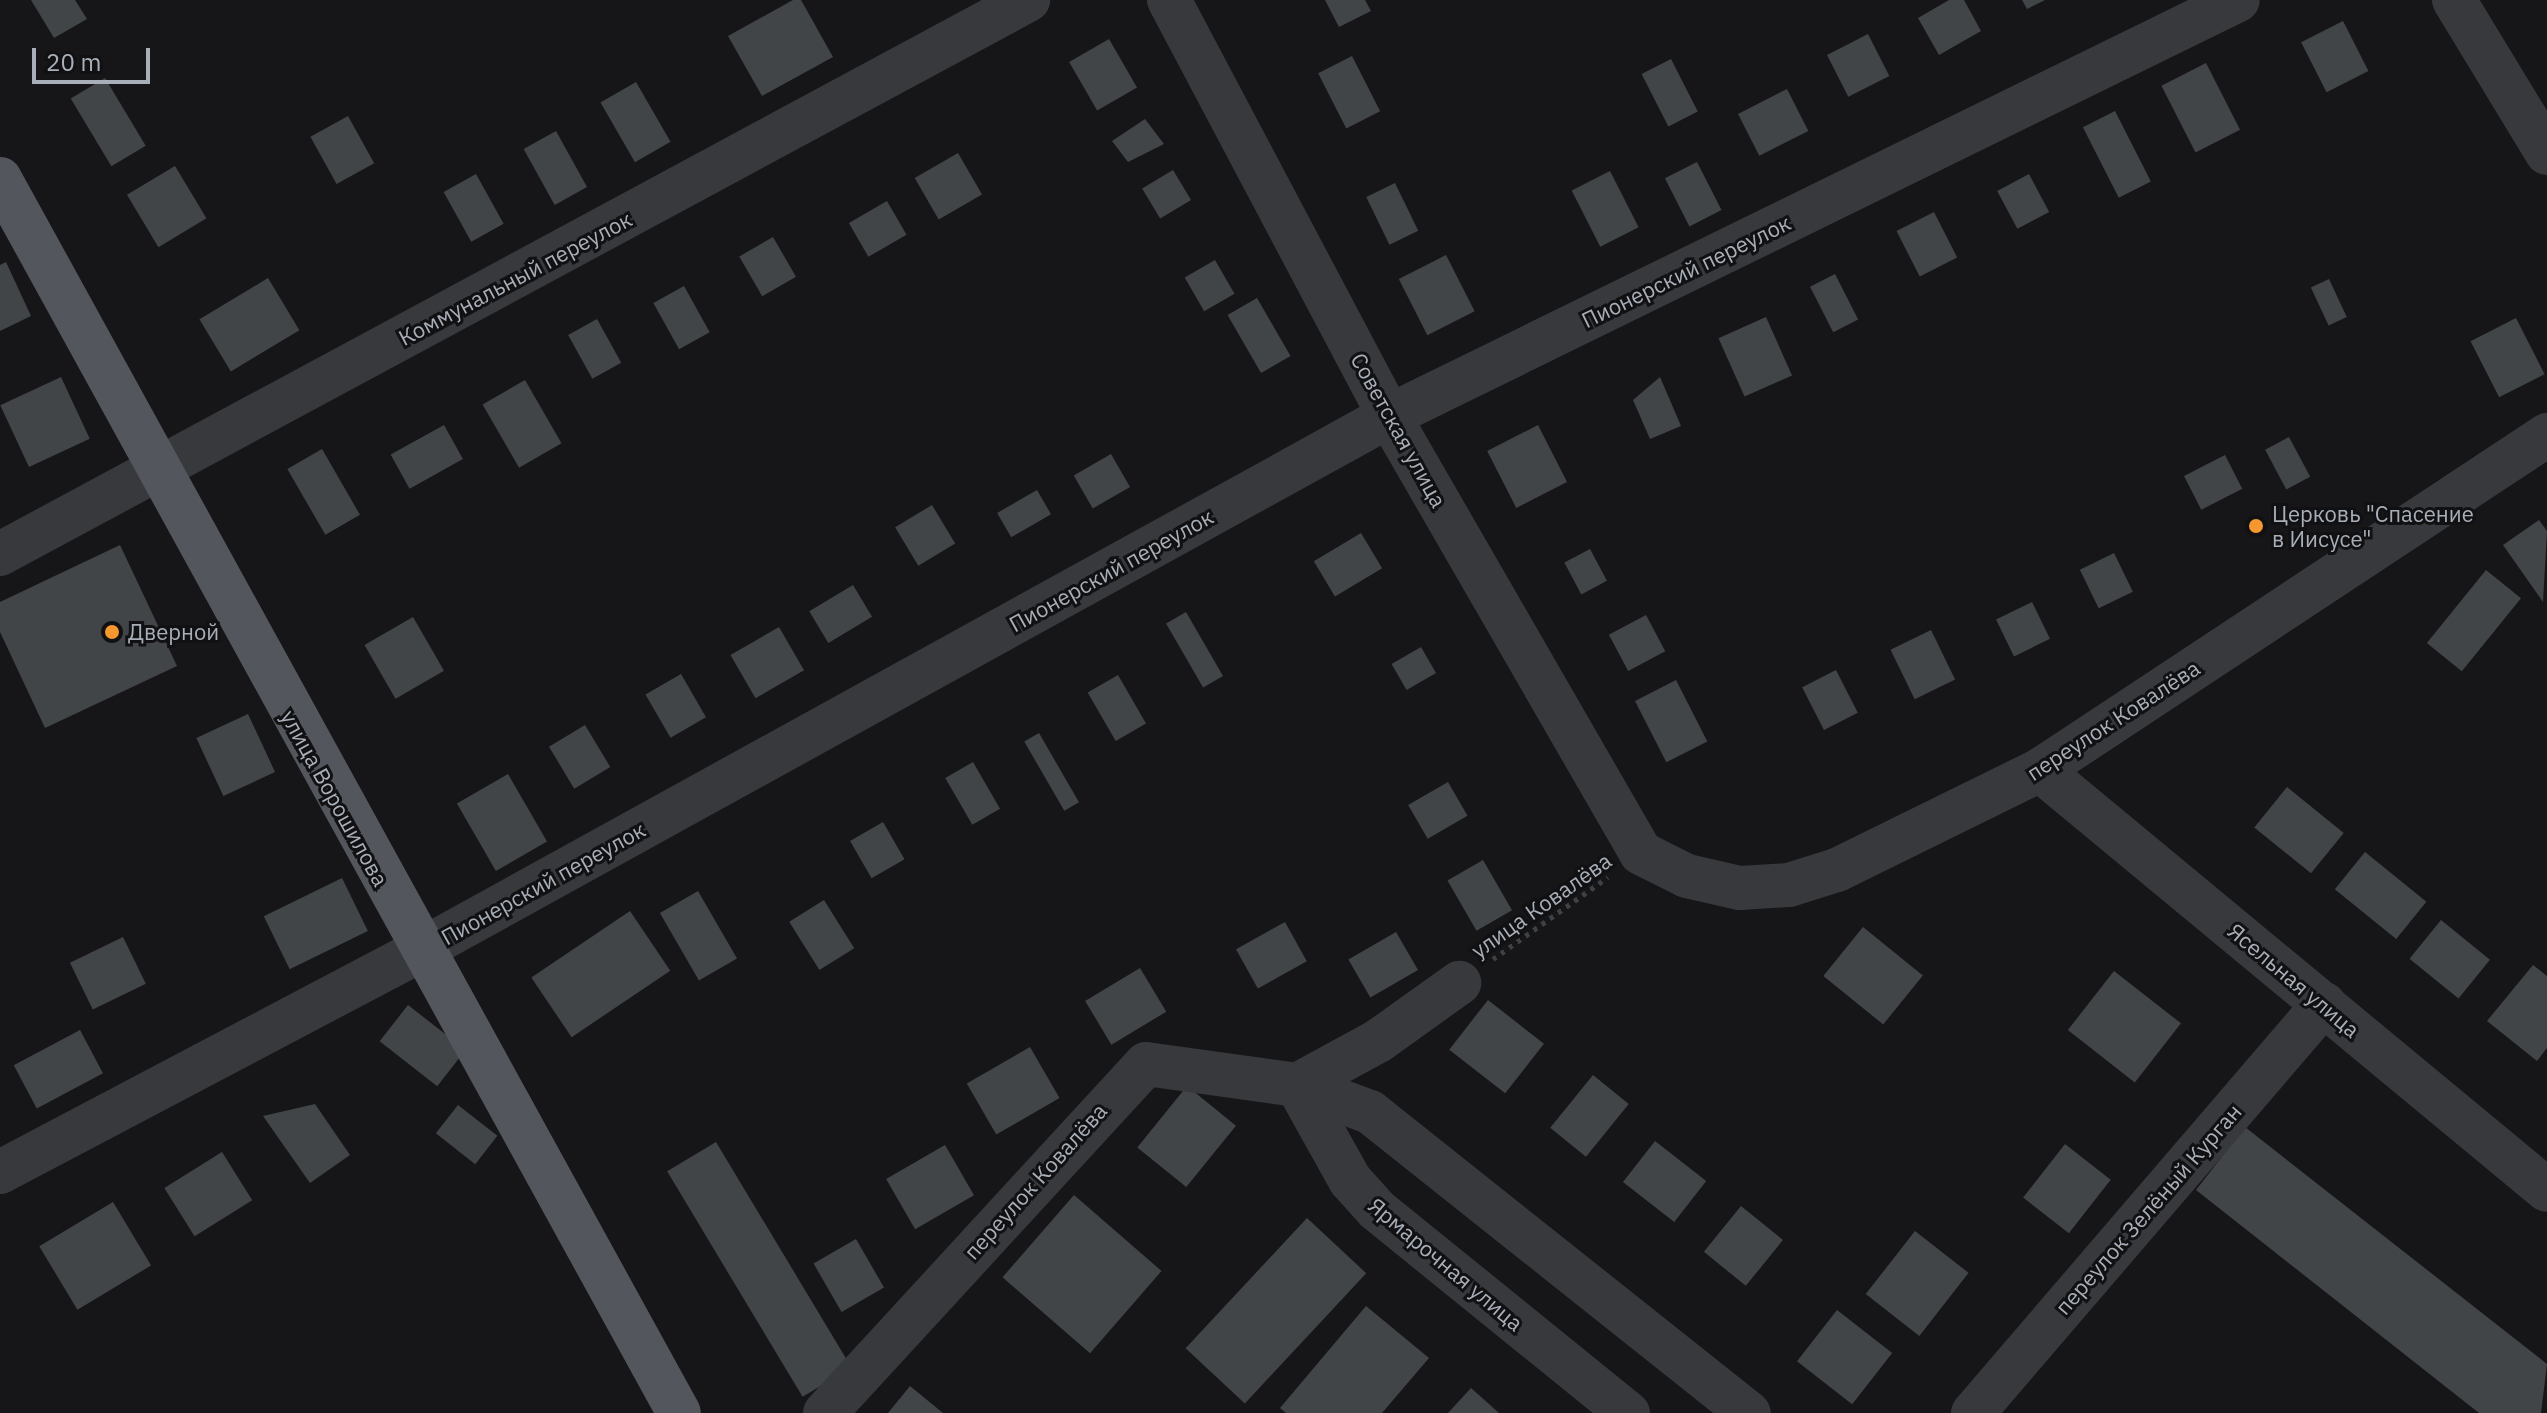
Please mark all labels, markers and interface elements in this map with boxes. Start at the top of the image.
scale bar [36,32,154,82]
text: 20 m [46,46,101,78]
street label: Коммунальный переулок [394,205,636,351]
street label: Пионерский переулок [1577,209,1795,333]
street label: Советская улица [1346,348,1452,512]
place label: Церковь "Спасение в Иисусе" [2272,500,2474,552]
street label: Пионерский переулок [1004,503,1218,637]
marker: Церковь "Спасение в Иисусе" [2247,517,2265,535]
place label: Дверной [128,619,219,645]
marker: Дверной [103,623,121,641]
street label: переулок Ковалёва [2022,654,2204,786]
street label: улица Ворошилова [276,705,394,891]
street label: Пионерский переулок [436,816,650,950]
street label: улица Ковалёва [1466,847,1616,963]
street label: Ясельная улица [2223,917,2365,1043]
street label: переулок Ковалёва [958,1097,1112,1265]
street label: переулок Зелёный Курган [2049,1098,2247,1320]
street label: Ярмарочная улица [1363,1192,1529,1336]

